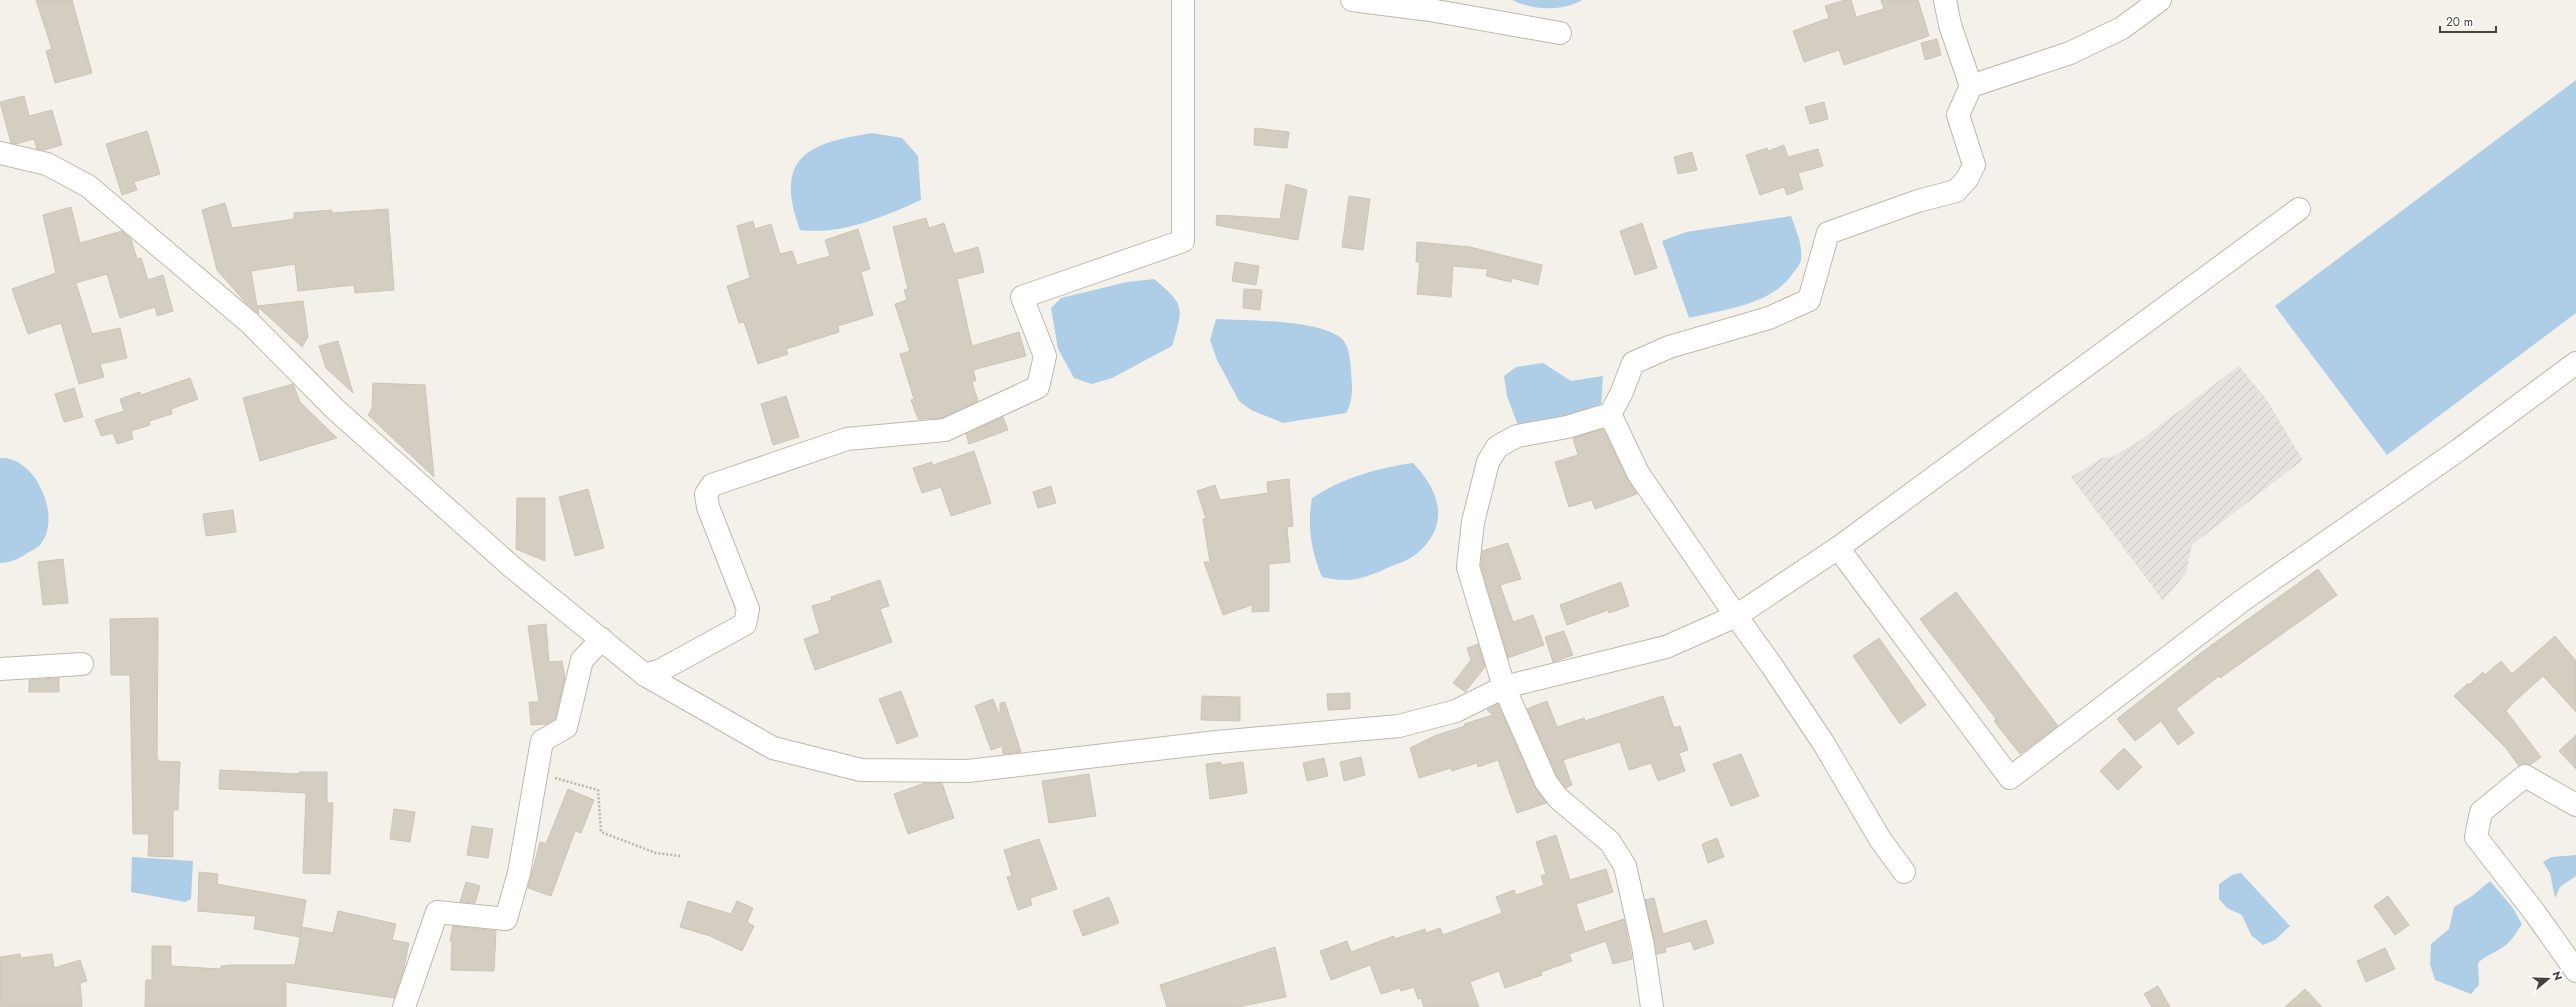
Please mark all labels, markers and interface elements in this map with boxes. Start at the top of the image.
scale bar [2440,8,2496,34]
text: 20 m [2446,13,2473,31]
north arrow [2528,959,2568,999]
text: N [2548,969,2566,982]

